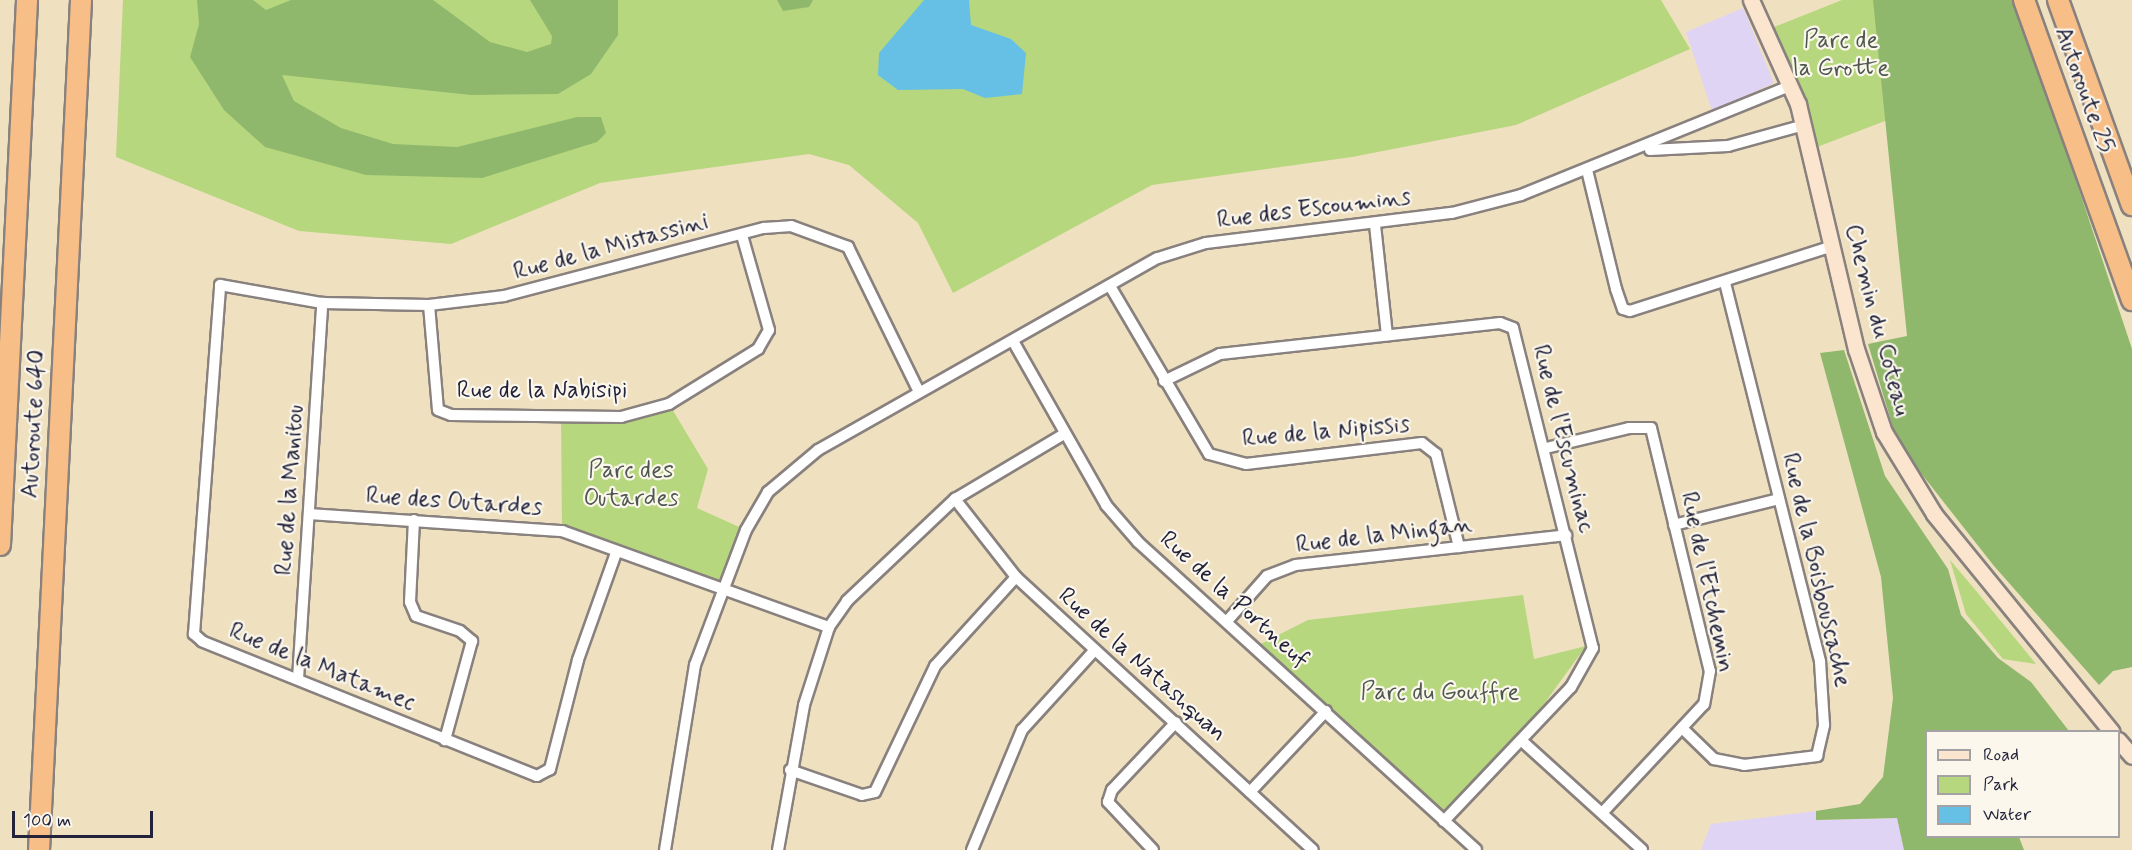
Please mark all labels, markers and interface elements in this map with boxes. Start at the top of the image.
street label: Autoroute 25 [2048,23,2120,157]
park label: Parc de la Grotte [1793,27,1889,83]
street label: Rue des Escoumins [1215,183,1413,235]
street label: Rue de la Mistassini [509,207,713,287]
street label: Chemin du Coteau [1838,224,1916,416]
street label: Rue de l'Escuminac [1526,341,1600,537]
street label: Autoroute 640 [16,349,52,499]
street label: Rue de la Nabisipi [455,377,629,405]
street label: Rue de la Manitou [269,400,311,580]
street label: Rue de la Nipissis [1240,410,1412,454]
street label: Rue de la Boisbouscache [1775,450,1857,690]
park label: Parc des Outardes [583,457,679,513]
street label: Rue des Outardes [365,481,543,523]
street label: Rue de l'Etchemin [1674,489,1740,675]
street label: Rue de la Mingan [1297,510,1471,560]
street label: Rue de la Portneuf [1155,527,1313,673]
street label: Rue de la Natashquan [1054,584,1230,746]
street label: Rue de la Matamec [226,617,418,717]
park label: Parc du Gouffre [1363,679,1517,707]
legend [1925,730,2120,838]
text: Road [1983,743,2019,767]
text: Park [1983,773,2019,797]
scale bar [15,799,156,837]
text: Water [1983,803,2031,827]
text: 100 m [23,809,71,833]

